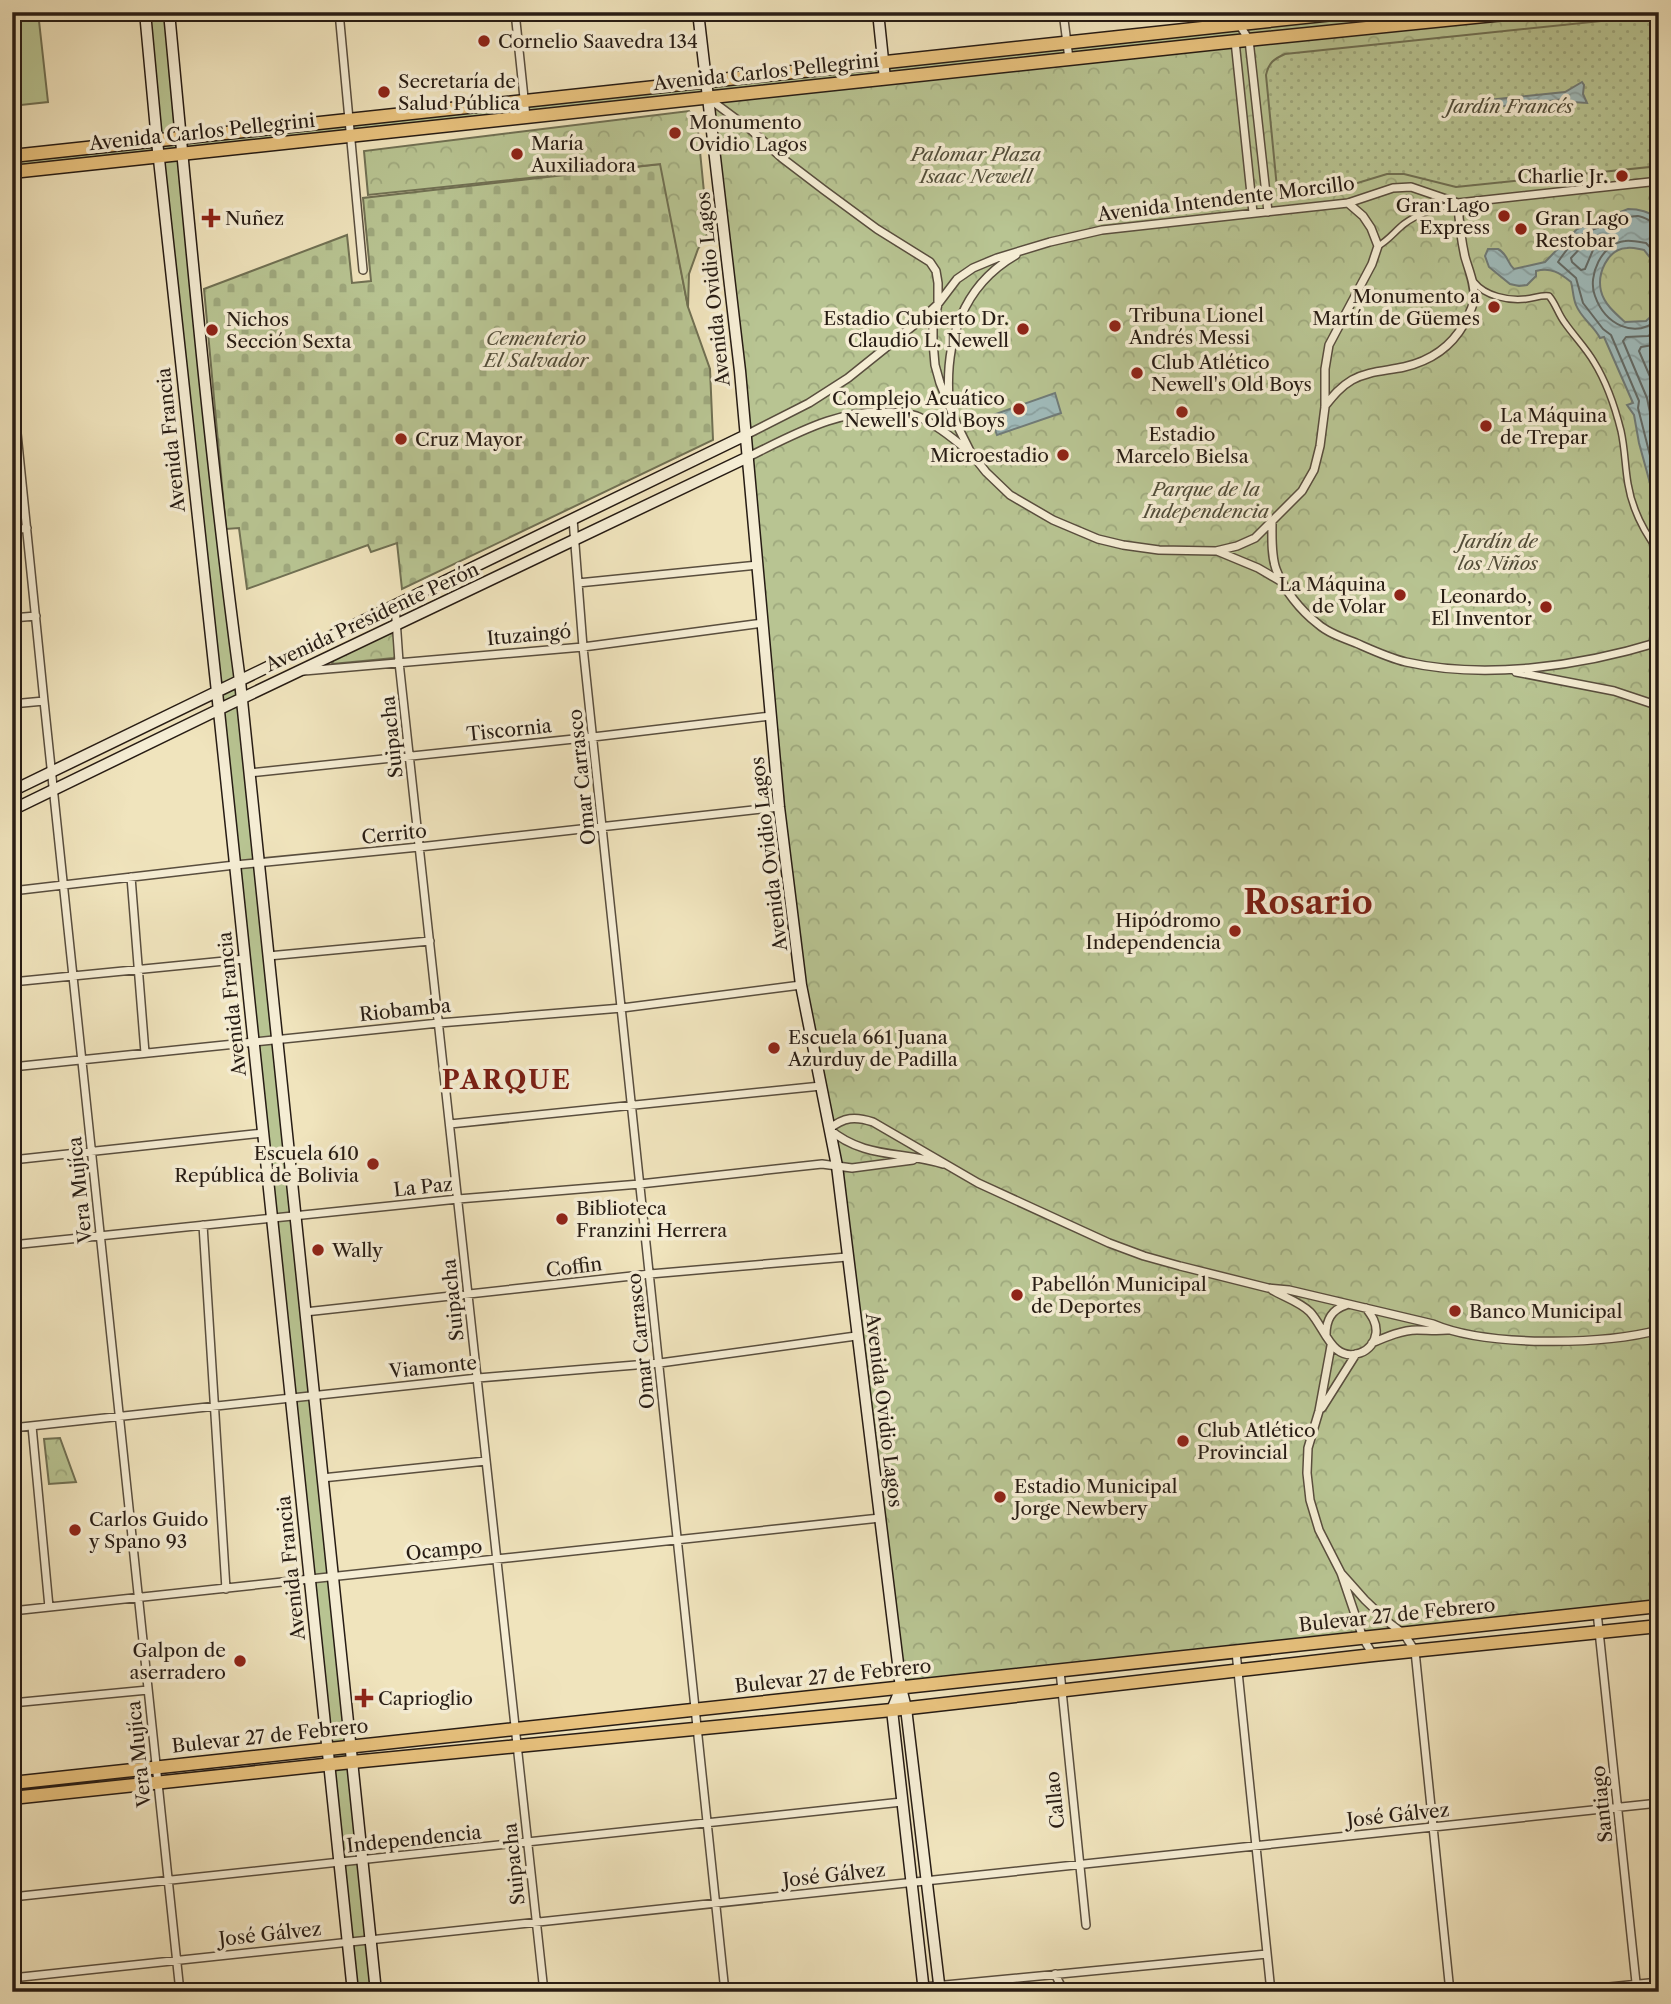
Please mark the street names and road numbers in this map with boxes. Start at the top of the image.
street label: Avenida Carlos Pellegrini [651,49,880,95]
street label: Avenida Carlos Pellegrini [87,109,316,155]
street label: Avenida Intendente Morcillo [1095,172,1356,226]
street label: Avenida Ovidio Lagos [691,190,735,388]
street label: Avenida Francia [152,367,190,514]
street label: Avenida Presidente Perón [261,557,483,677]
street label: Ituzaingó [486,620,572,650]
street label: Suipacha [376,695,408,779]
street label: Omar Carrasco [563,708,601,846]
street label: Tiscornia [465,714,553,746]
street label: Avenida Ovidio Lagos [746,755,792,954]
street label: Cerrito [360,819,428,849]
street label: Avenida Francia [213,931,251,1078]
street label: Riobamba [358,994,452,1026]
street label: Vera Mujíca [63,1135,97,1246]
street label: La Paz [392,1172,454,1202]
street label: Coffin [545,1252,603,1282]
street label: Suipacha [437,1258,469,1342]
street label: Omar Carrasco [622,1272,660,1410]
street label: Avenida Ovidio Lagos [861,1310,907,1509]
street label: Viamonte [387,1351,478,1383]
street label: Avenida Francia [272,1495,310,1642]
street label: Ocampo [405,1535,483,1565]
street label: Bulevar 27 de Febrero [1298,1593,1496,1637]
street label: Bulevar 27 de Febrero [734,1654,932,1698]
street label: Vera Mujíca [122,1699,156,1810]
street label: Bulevar 27 de Febrero [171,1714,369,1758]
street label: Santiago [1587,1764,1617,1844]
street label: Callao [1041,1770,1069,1830]
street label: José Gálvez [1343,1798,1450,1832]
street label: Independencia [345,1820,483,1858]
street label: Suipacha [498,1822,530,1906]
street label: José Gálvez [779,1858,886,1892]
street label: José Gálvez [215,1917,322,1951]

